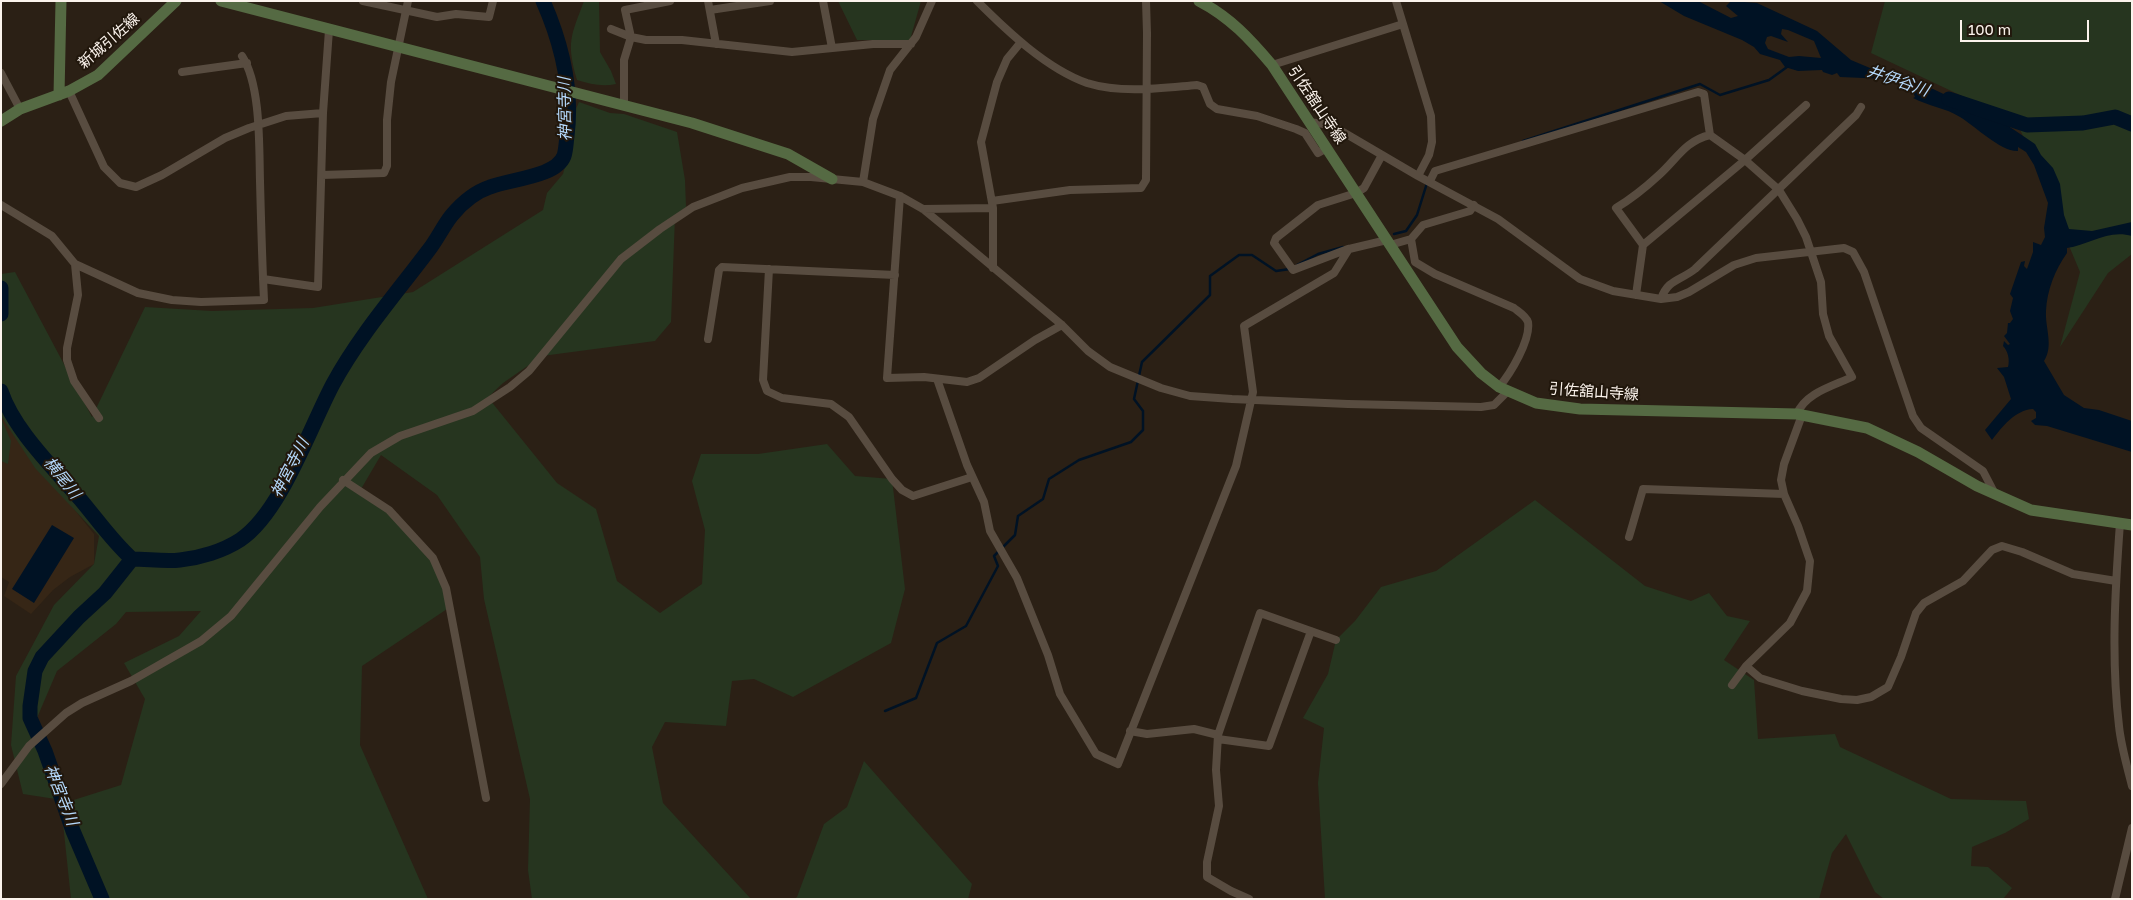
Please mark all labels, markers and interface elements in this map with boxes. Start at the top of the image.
street label: 新城引佐線 [75,10,143,72]
scale bar [1963,10,2092,42]
text: 100 m [1968,20,2011,38]
water label: 井伊谷川 [1865,62,1931,100]
street label: 引佐舘山寺線 [1284,63,1350,147]
water label: 神宮寺川 [555,77,575,141]
street label: 引佐舘山寺線 [1548,380,1640,404]
water label: 神宮寺川 [267,435,313,501]
water label: 横尾川 [39,453,85,503]
water label: 神宮寺川 [40,762,82,828]

